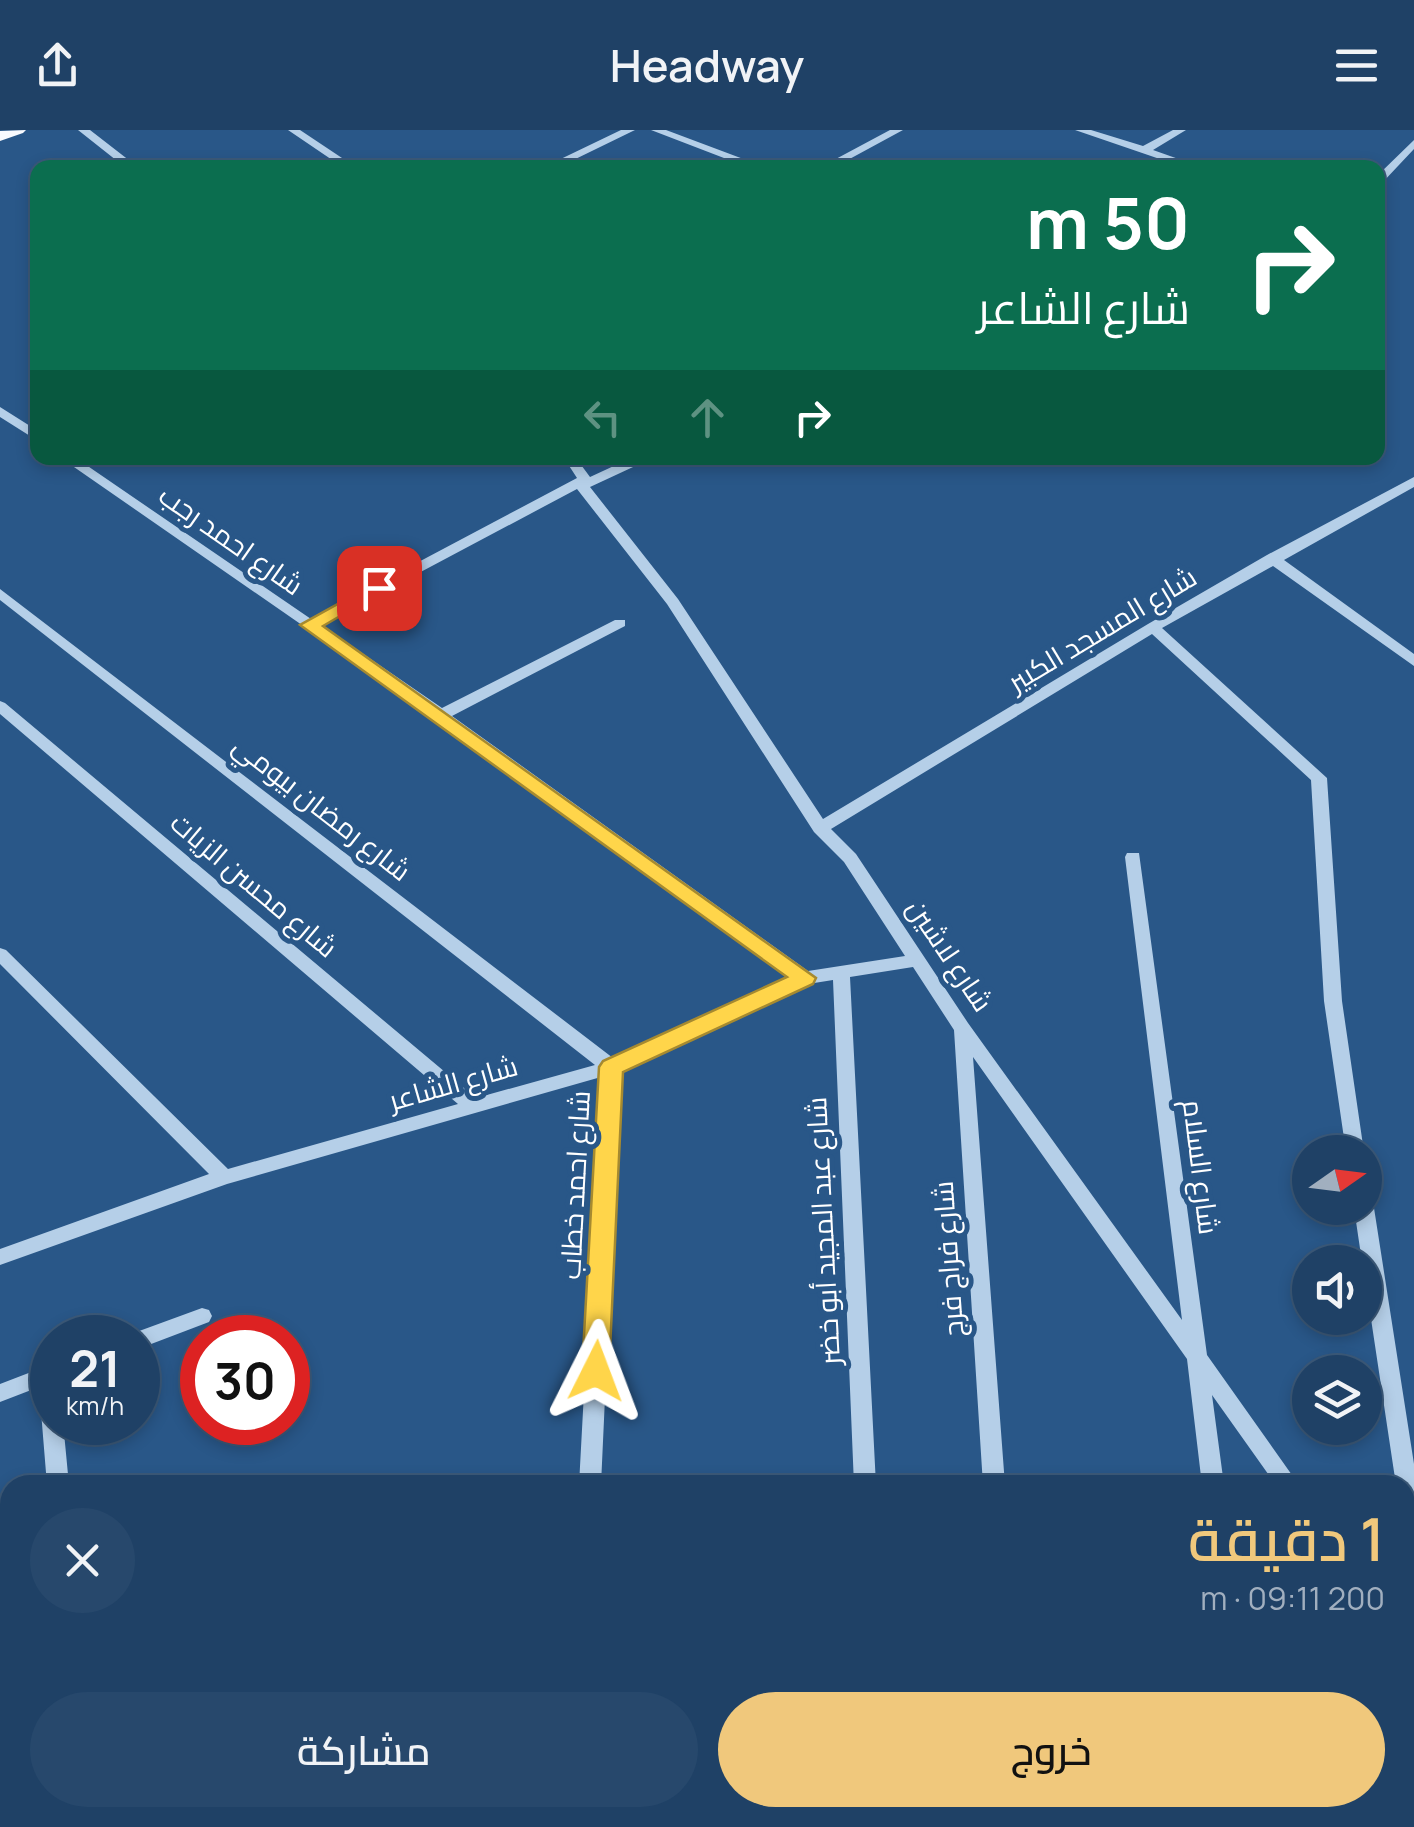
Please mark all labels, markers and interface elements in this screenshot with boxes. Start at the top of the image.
text: Headway [610,34,804,96]
icon: share [30,38,85,93]
icon: menu [1329,38,1384,93]
text: 50 m [1026,174,1190,270]
icon: right [1225,200,1355,330]
text: شارع الشاعر [977,276,1190,338]
icon: left [575,390,630,445]
icon: ahead [680,390,735,445]
icon: right [785,390,840,445]
street label: شارع احمد رجب [151,475,311,604]
pin [337,546,422,631]
street label: شارع المسجد الكبير [998,557,1204,701]
icon: arrive [352,561,407,616]
street label: شارع رمضان بيومي [223,726,419,892]
street label: شارع محسن الزيات [162,803,346,966]
street label: شارع لاشين [898,890,1003,1019]
street label: شارع الشاعر [382,1046,522,1120]
street label: شارع احمد خطاب [550,1089,599,1281]
street label: شارع عبد المجيد أبو خضر [796,1096,849,1368]
street label: شارع السلام [1173,1097,1229,1237]
north arrow [1292,1135,1382,1225]
map controls [1292,1135,1382,1445]
street label: شارع فراج فرج [923,1180,972,1338]
button: sound [1292,1245,1382,1335]
speed limit sign: 30 [180,1315,310,1445]
position arrow [544,1319,648,1423]
text: 21 [69,1334,121,1402]
button: layers [1292,1355,1382,1445]
text: km/h [66,1388,124,1423]
text: 1 دقيقة [1188,1497,1385,1579]
button: close [30,1508,135,1613]
text: 200 m · 09:11 [1200,1576,1385,1620]
button: مشاركة [30,1692,698,1807]
button: خروج [718,1692,1385,1807]

